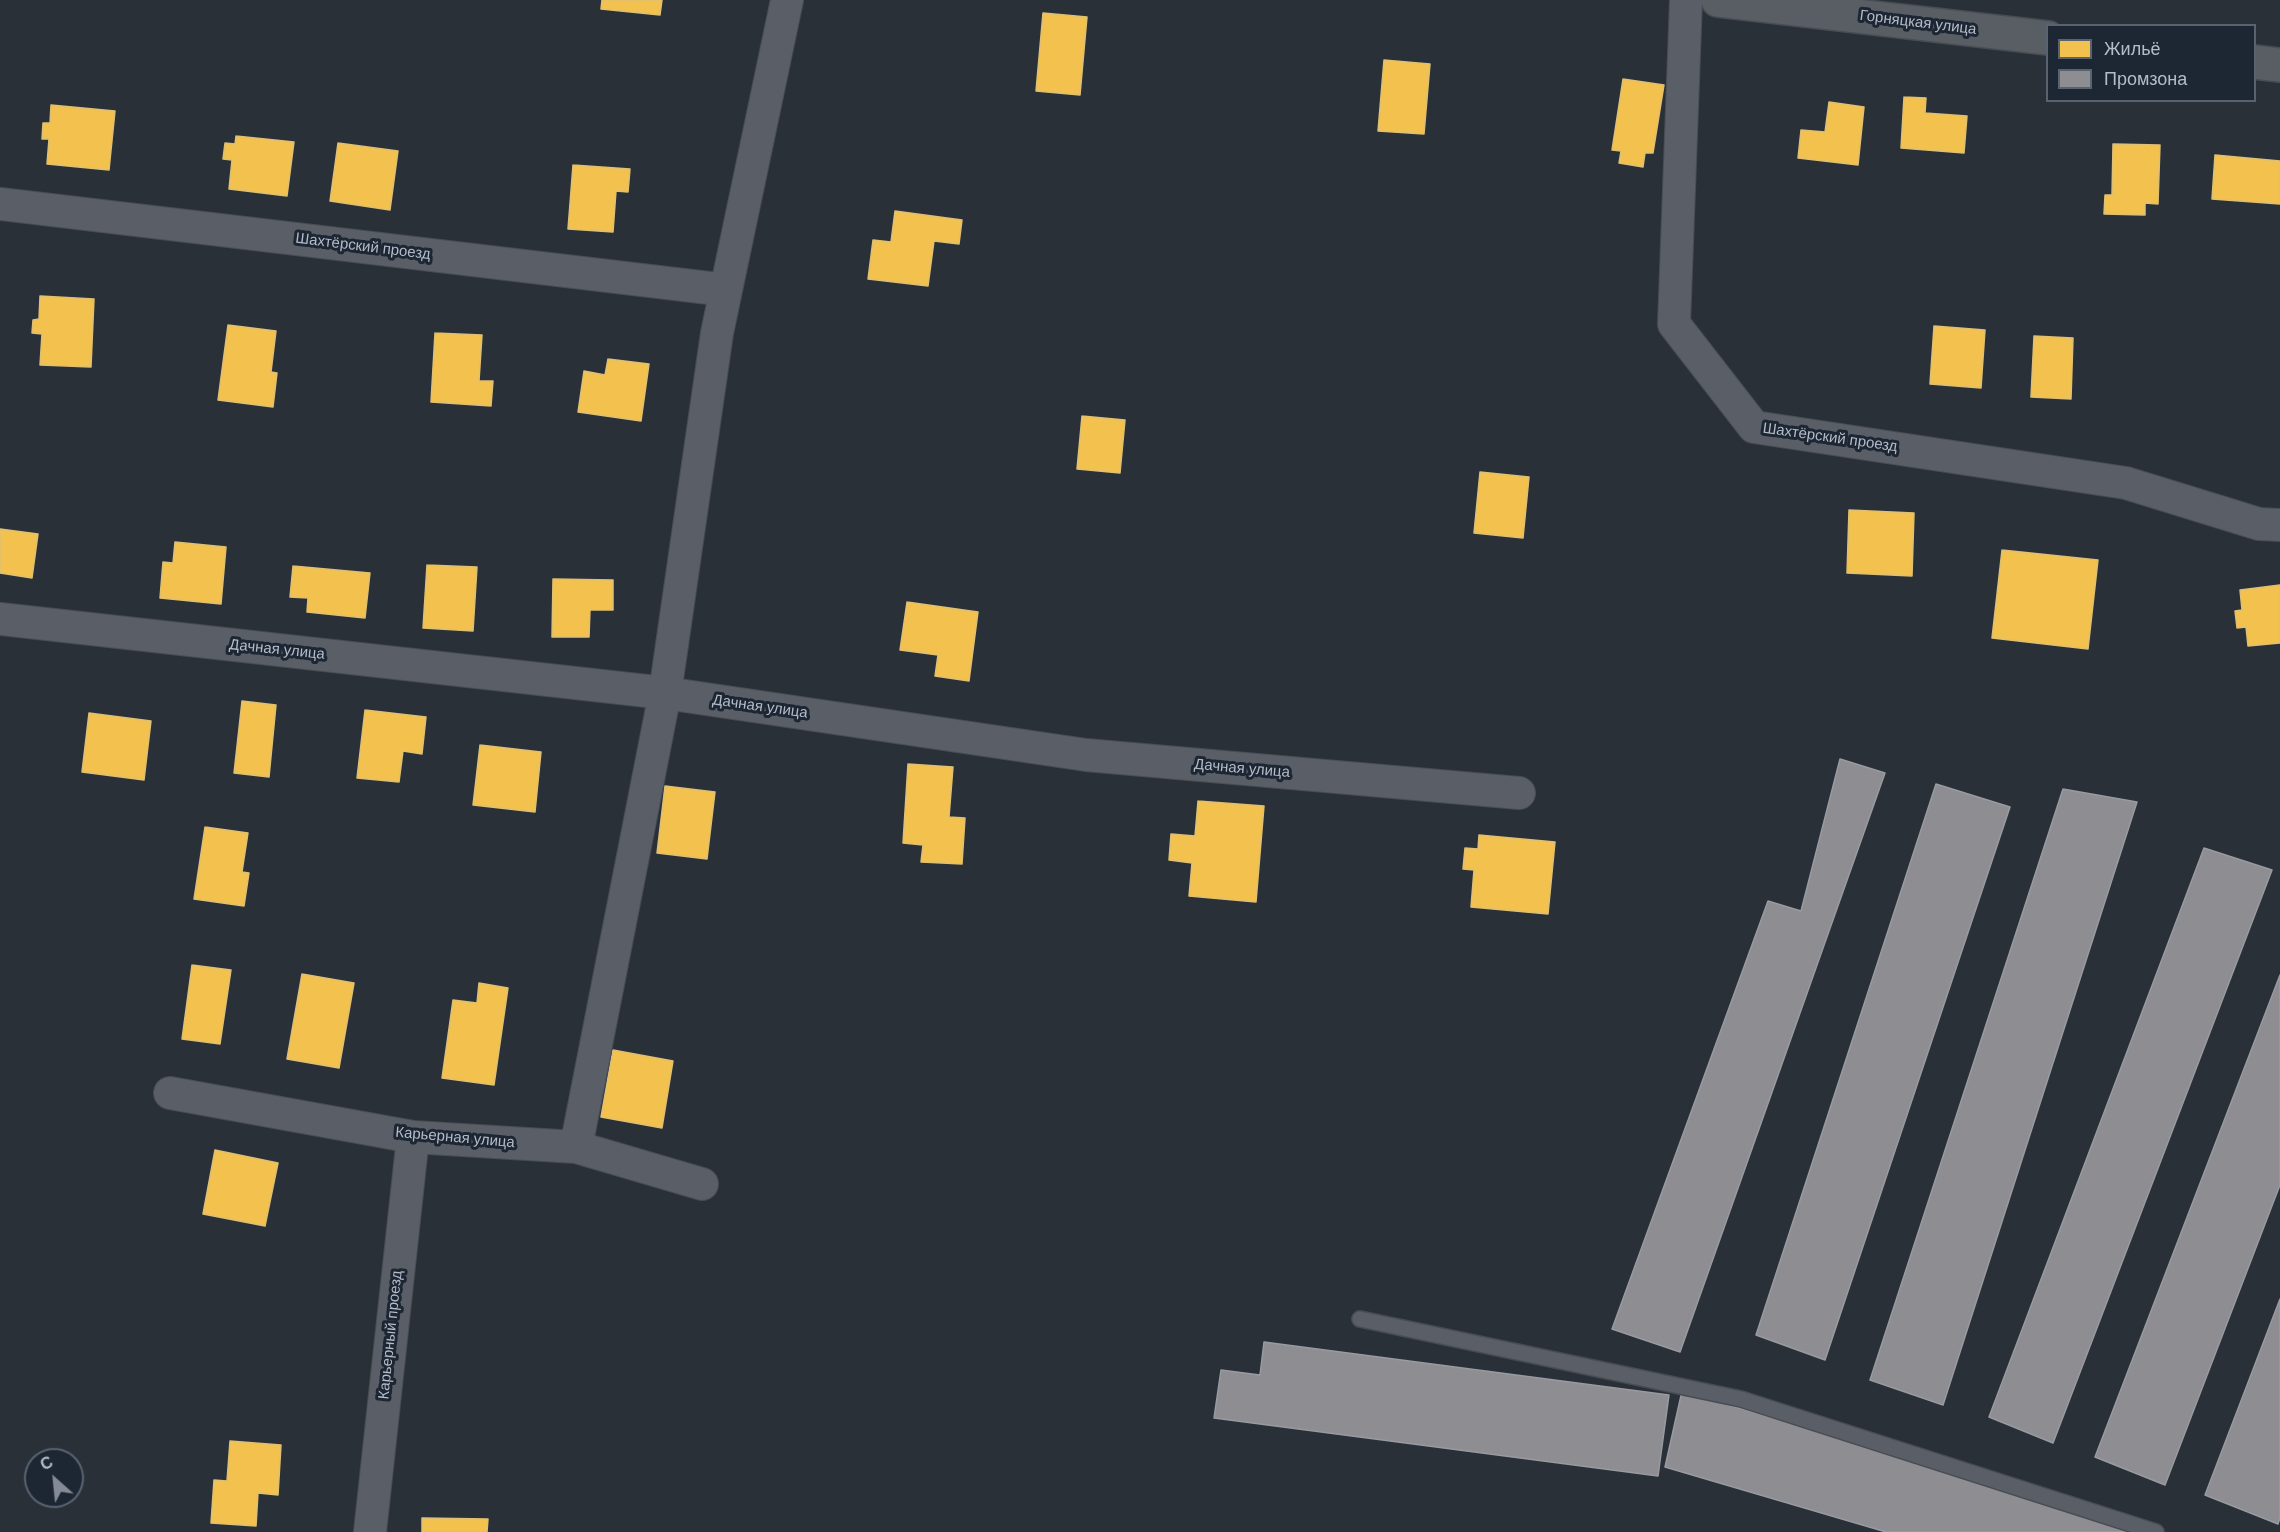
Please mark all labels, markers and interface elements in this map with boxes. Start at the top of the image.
street label: Горняцкая улица [1859,7,1977,39]
legend [2046,24,2256,102]
text: Жильё [2104,37,2161,61]
text: Промзона [2104,67,2187,91]
street label: Шахтёрский проезд [294,230,432,264]
street label: Шахтёрский проезд [1761,420,1899,456]
street label: Дачная улица [228,636,326,664]
street label: Дачная улица [711,691,809,723]
street label: Дачная улица [1193,756,1291,782]
street label: Карьерная улица [394,1124,516,1152]
street label: Карьерный проезд [375,1270,407,1400]
north arrow [24,1448,84,1508]
text: С [37,1451,56,1475]

